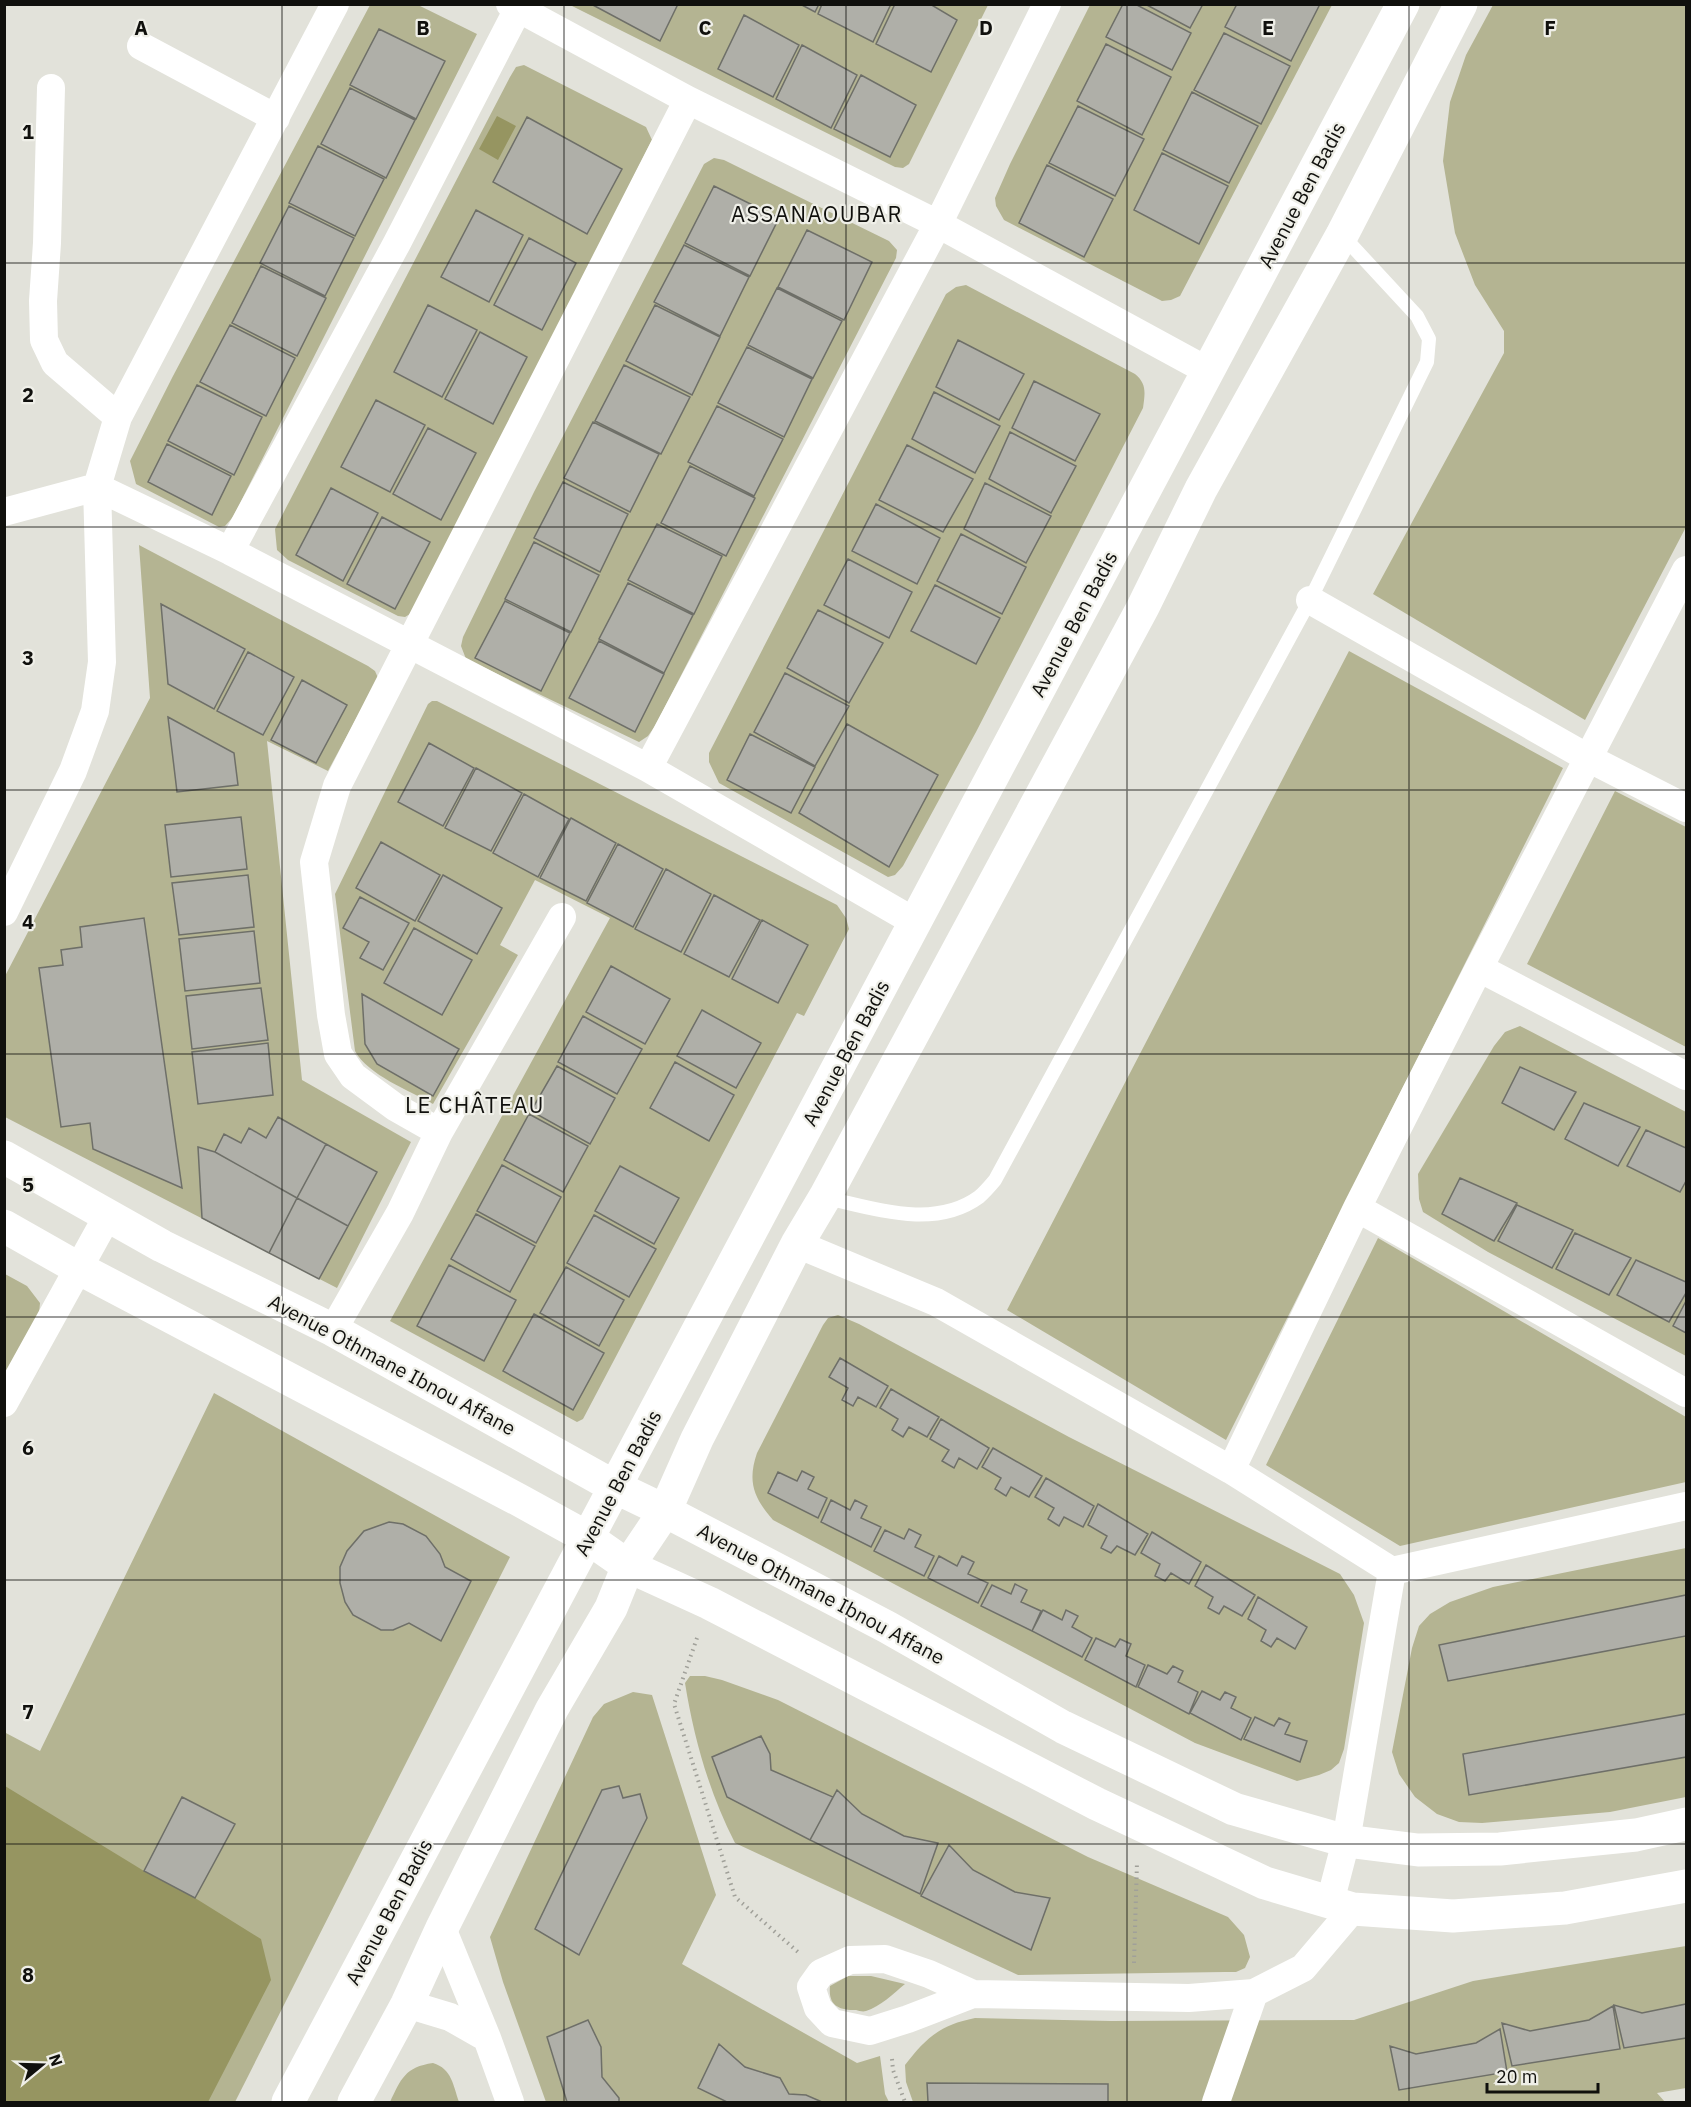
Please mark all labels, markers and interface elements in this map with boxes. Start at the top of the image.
text: A [134,14,148,41]
text: B [416,14,430,41]
text: C [698,14,712,41]
text: D [979,14,993,41]
text: E [1262,14,1274,41]
text: F [1544,14,1556,41]
street label: Avenue Ben Badis [1252,117,1351,272]
text: 1 [22,118,34,145]
district label: ASSANAOUBAR [731,199,903,228]
text: 2 [22,381,34,408]
street label: Avenue Ben Badis [1024,546,1123,701]
text: 3 [22,644,34,671]
text: 4 [22,908,34,935]
street label: Avenue Ben Badis [796,975,895,1130]
district label: LE CHÂTEAU [405,1090,545,1119]
text: 5 [22,1171,34,1198]
street label: Avenue Othmane Ibnou Affane [264,1288,521,1441]
street label: Avenue Ben Badis [568,1405,667,1560]
text: 6 [22,1434,34,1461]
street label: Avenue Othmane Ibnou Affane [693,1517,950,1670]
text: 7 [22,1698,34,1725]
street label: Avenue Ben Badis [339,1834,438,1989]
text: 8 [22,1961,34,1988]
north arrow [12,2035,72,2095]
text: N [45,2051,68,2069]
scale bar [1487,2056,1598,2094]
text: 20 m [1496,2065,1538,2088]

